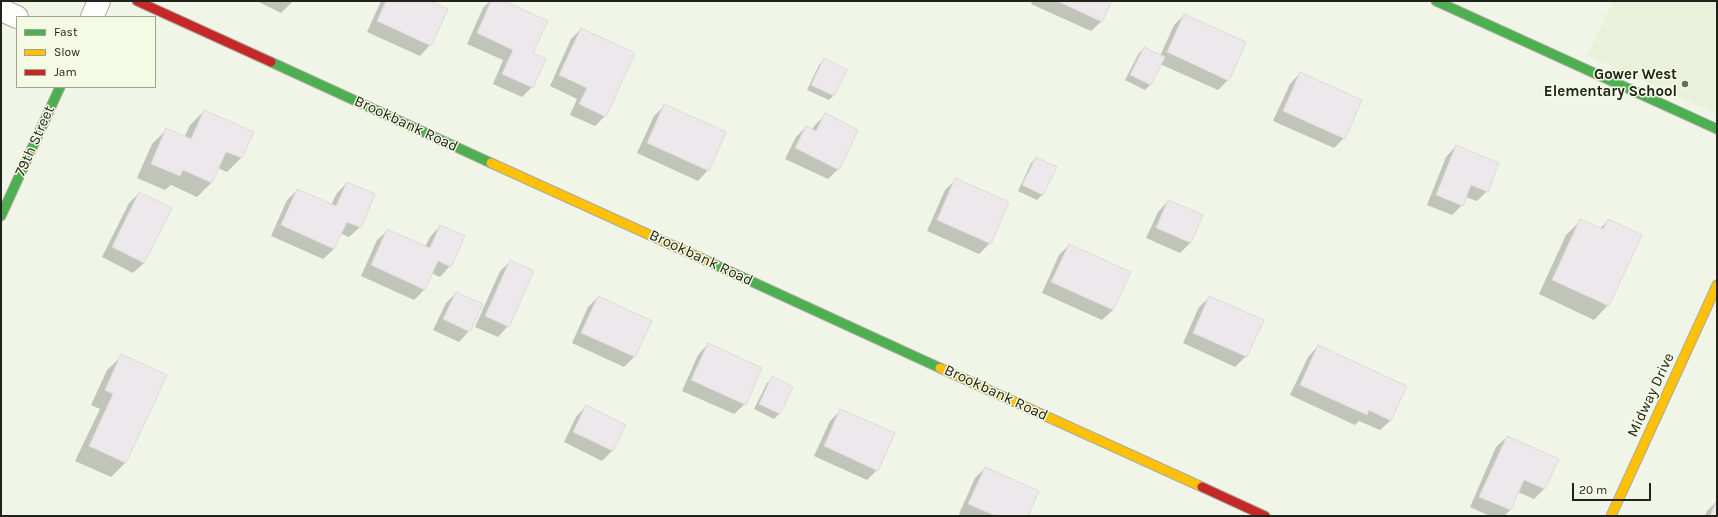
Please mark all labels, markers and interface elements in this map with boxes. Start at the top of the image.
legend [16,16,156,88]
text: Fast [54,25,77,39]
text: Slow [54,45,80,59]
text: Jam [54,65,77,79]
place label: Gower West Elementary School [1544,66,1677,101]
marker: Gower West Elementary School [1680,79,1690,89]
street label: Brookbank Road [351,92,461,156]
street label: 79th Street [11,103,59,179]
street label: Brookbank Road [646,226,756,290]
street label: Midway Drive [1624,350,1678,440]
street label: Brookbank Road [941,361,1051,425]
scale bar [1574,475,1653,501]
text: 20 m [1579,483,1607,497]

